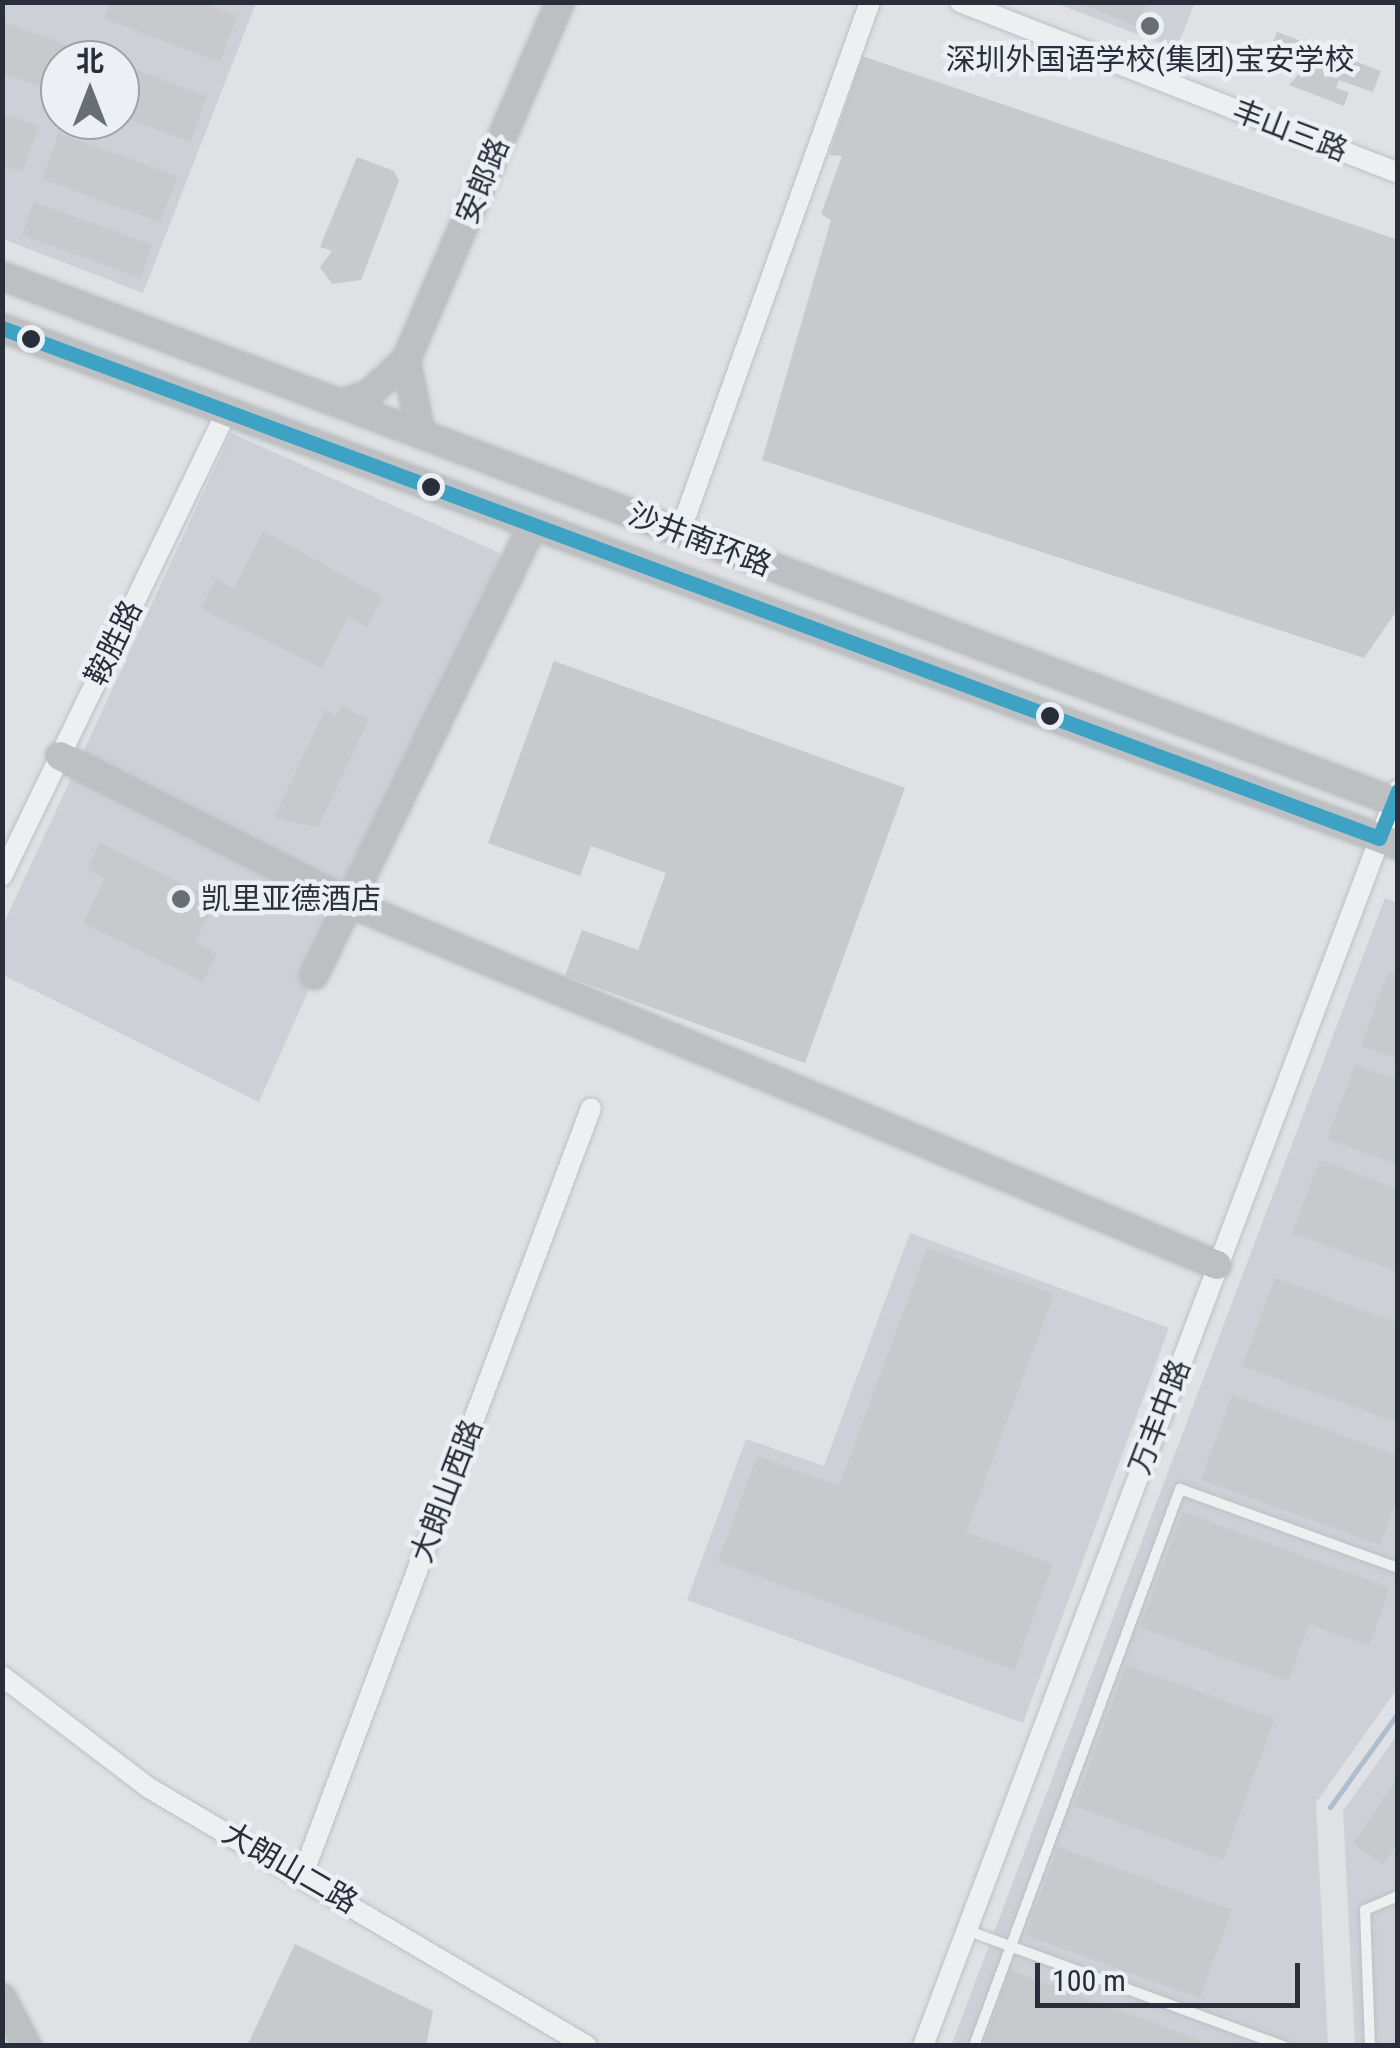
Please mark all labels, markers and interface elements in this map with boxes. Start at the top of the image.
marker: 深圳外国语学校(集团)宝安学校 [1139,15,1161,37]
north arrow [40,40,140,140]
place label: 深圳外国语学校(集团)宝安学校 [946,42,1354,78]
text: 北 [76,45,104,78]
street label: 丰山三路 [1228,93,1352,169]
street label: 安郎路 [449,133,517,229]
unlabelled marker [21,329,41,349]
unlabelled marker [421,477,441,497]
street label: 沙井南环路 [624,496,776,584]
street label: 鞍胜路 [78,595,150,691]
unlabelled marker [1040,706,1060,726]
place label: 凯里亚德酒店 [201,881,381,917]
marker: 凯里亚德酒店 [170,888,192,910]
street label: 万丰中路 [1122,1355,1198,1479]
street label: 大朗山西路 [403,1415,491,1567]
street label: 大朗山二路 [216,1815,364,1921]
scale bar [1040,1943,1305,2005]
text: 100 m [1052,1963,1126,1998]

